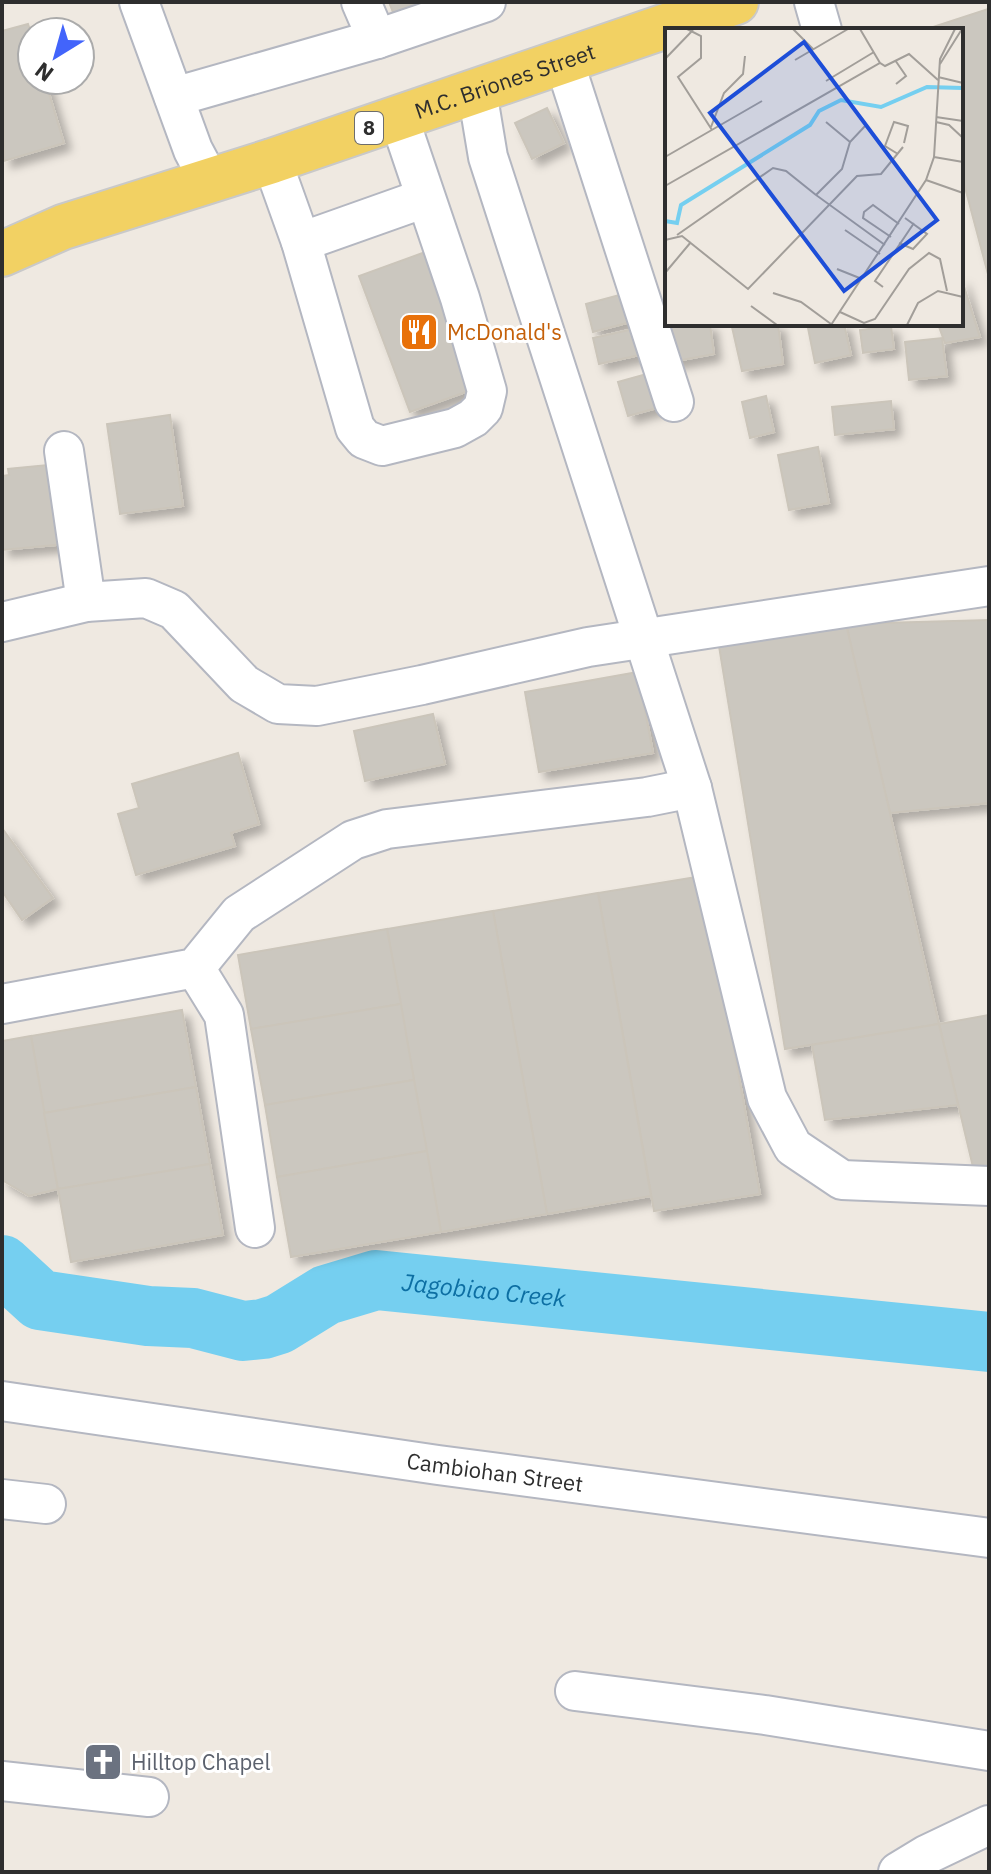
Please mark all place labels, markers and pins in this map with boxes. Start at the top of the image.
restaurant icon: McDonald's [398,311,440,353]
place label: McDonald's [447,317,562,346]
church icon: Hilltop Chapel [82,1741,124,1783]
place label: Hilltop Chapel [131,1747,270,1776]

